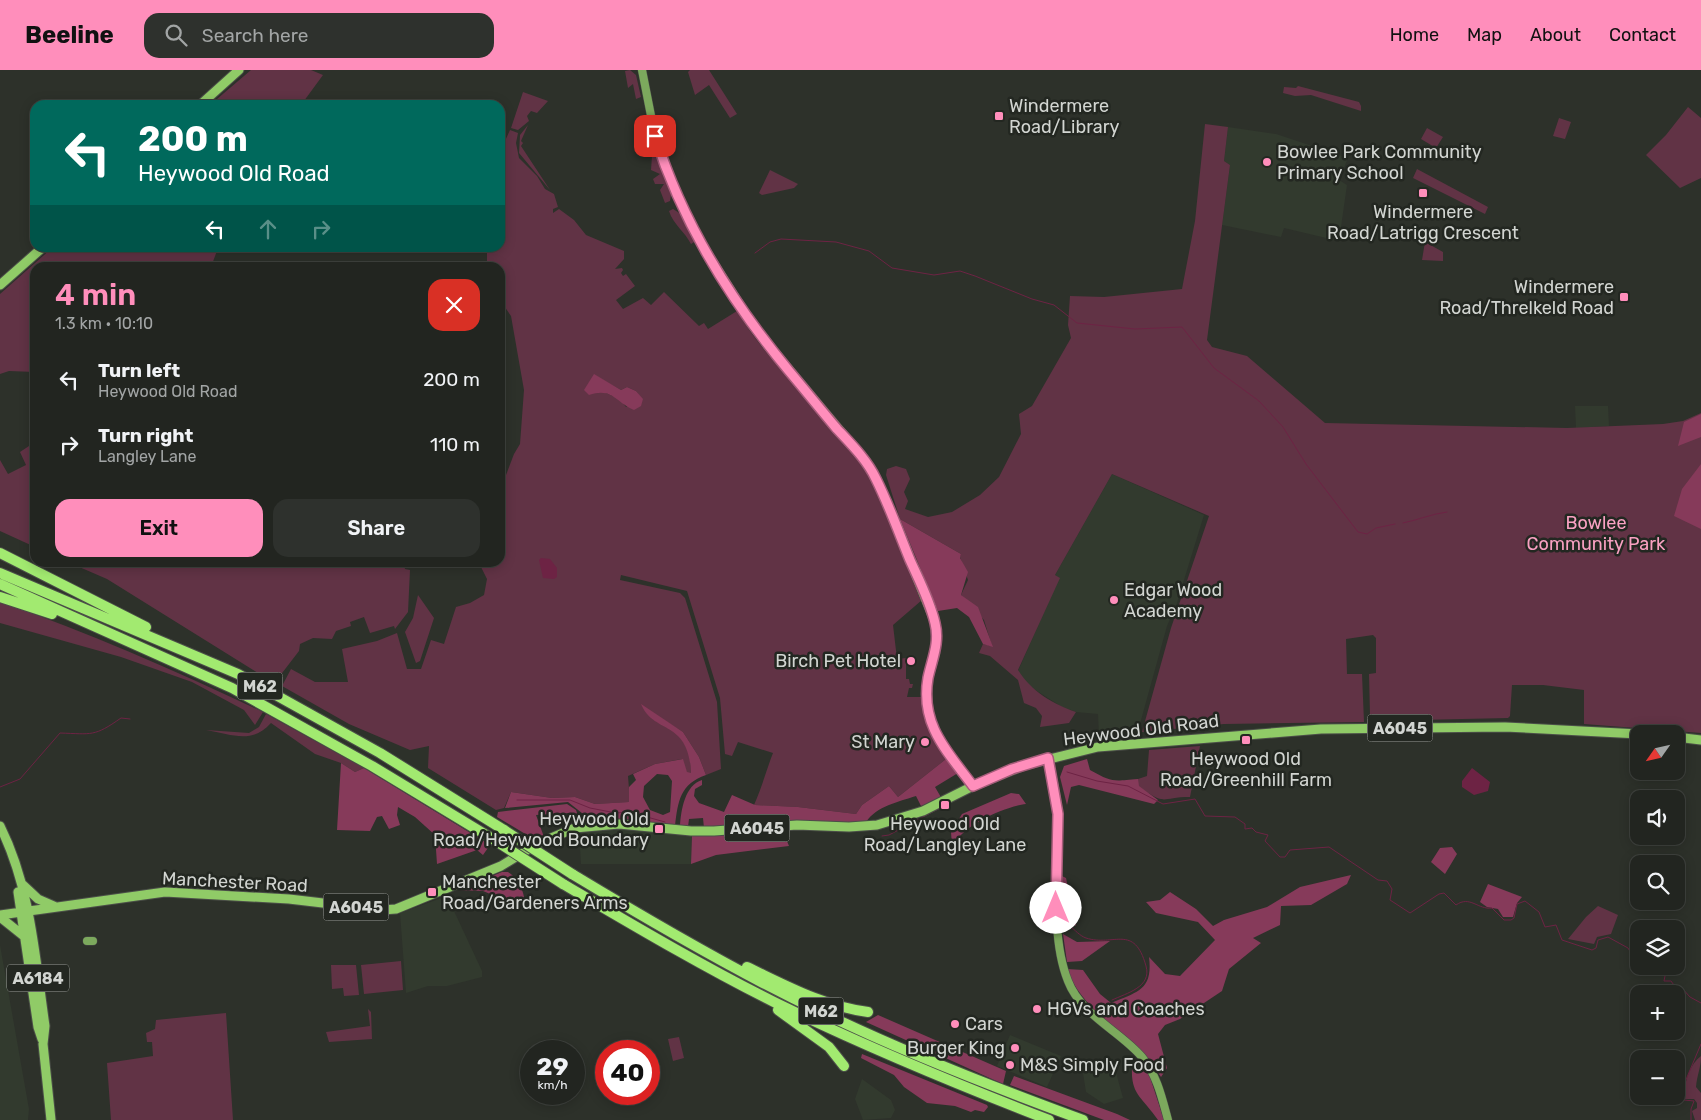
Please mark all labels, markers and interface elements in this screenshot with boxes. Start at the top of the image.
search box [144,13,494,58]
text: Beeline [25,21,114,49]
icon: search [162,21,190,49]
text: Search here [202,24,308,47]
text: Home [1390,24,1439,46]
text: Map [1467,24,1502,46]
text: About [1530,24,1581,46]
text: Contact [1609,24,1676,46]
place label: Windermere Road/Library [1009,95,1120,138]
marker: Windermere Road/Library [993,110,1005,122]
pin [634,115,676,157]
text: 200 m [138,118,248,160]
icon: left [55,120,120,185]
icon: arrive [641,122,669,150]
place label: Bowlee Park Community Primary School [1277,141,1482,184]
marker: Bowlee Park Community Primary School [1261,156,1273,168]
text: Heywood Old Road [138,160,330,187]
marker: Windermere Road/Latrigg Crescent [1417,187,1429,199]
place label: Windermere Road/Latrigg Crescent [1327,201,1519,244]
icon: left [201,215,229,243]
icon: ahead [254,215,282,243]
icon: right [307,215,335,243]
place label: Windermere Road/Threlkeld Road [1439,276,1614,319]
text: 4 min [55,277,136,313]
button: close [428,279,480,331]
marker: Windermere Road/Threlkeld Road [1618,291,1630,303]
text: 1.3 km · 10:10 [55,314,153,333]
text: Turn left [98,359,180,382]
icon: left [55,366,83,394]
text: 200 m [423,368,480,391]
text: Heywood Old Road [98,382,237,401]
text: Turn right [98,424,193,447]
icon: right [55,431,83,459]
text: 110 m [430,433,480,456]
text: Langley Lane [98,447,196,466]
button: Exit [55,499,263,557]
button: Share [273,499,480,557]
park label: Bowlee Community Park [1527,512,1666,555]
place label: Edgar Wood Academy [1124,579,1222,622]
marker: Edgar Wood Academy [1108,594,1120,606]
place label: Birch Pet Hotel [775,650,901,672]
marker: Birch Pet Hotel [905,655,917,667]
road number: M62 [238,672,282,700]
street label: Heywood Old Road [1062,710,1220,750]
road number: A6045 [1368,714,1432,741]
north arrow [1630,725,1685,780]
map controls [1630,725,1685,1105]
place label: St Mary [851,731,915,753]
marker: Heywood Old Road/Greenhill Farm [1240,734,1252,746]
marker: St Mary [919,736,931,748]
place label: Heywood Old Road/Greenhill Farm [1160,748,1332,791]
button: sound [1630,790,1685,845]
marker: Heywood Old Road/Langley Lane [939,799,951,811]
place label: Heywood Old Road/Heywood Boundary [433,808,649,851]
place label: Heywood Old Road/Langley Lane [864,813,1026,856]
road number: A6045 [724,814,790,841]
marker: Heywood Old Road/Heywood Boundary [653,823,665,835]
button: search [1630,855,1685,910]
street label: Manchester Road [162,867,308,897]
place label: Manchester Road/Gardeners Arms [442,871,628,914]
position arrow [1029,881,1081,933]
marker: Manchester Road/Gardeners Arms [426,886,438,898]
road number: A6045 [324,894,388,920]
button: layers [1630,920,1685,975]
road number: A6184 [7,964,69,991]
button: + [1630,985,1685,1040]
road number: M62 [798,998,844,1024]
place label: HGVs and Coaches [1047,998,1205,1020]
marker: HGVs and Coaches [1031,1003,1043,1015]
place label: Cars [965,1013,1003,1035]
marker: Cars [949,1018,961,1030]
place label: Burger King [907,1037,1005,1059]
speed limit sign: 40 [595,1040,660,1105]
marker: Burger King [1009,1042,1021,1054]
button: − [1630,1050,1685,1105]
text: 29 [536,1052,569,1081]
place label: M&S Simply Food [1020,1054,1165,1076]
marker: M&S Simply Food [1004,1059,1016,1071]
text: km/h [538,1078,567,1092]

